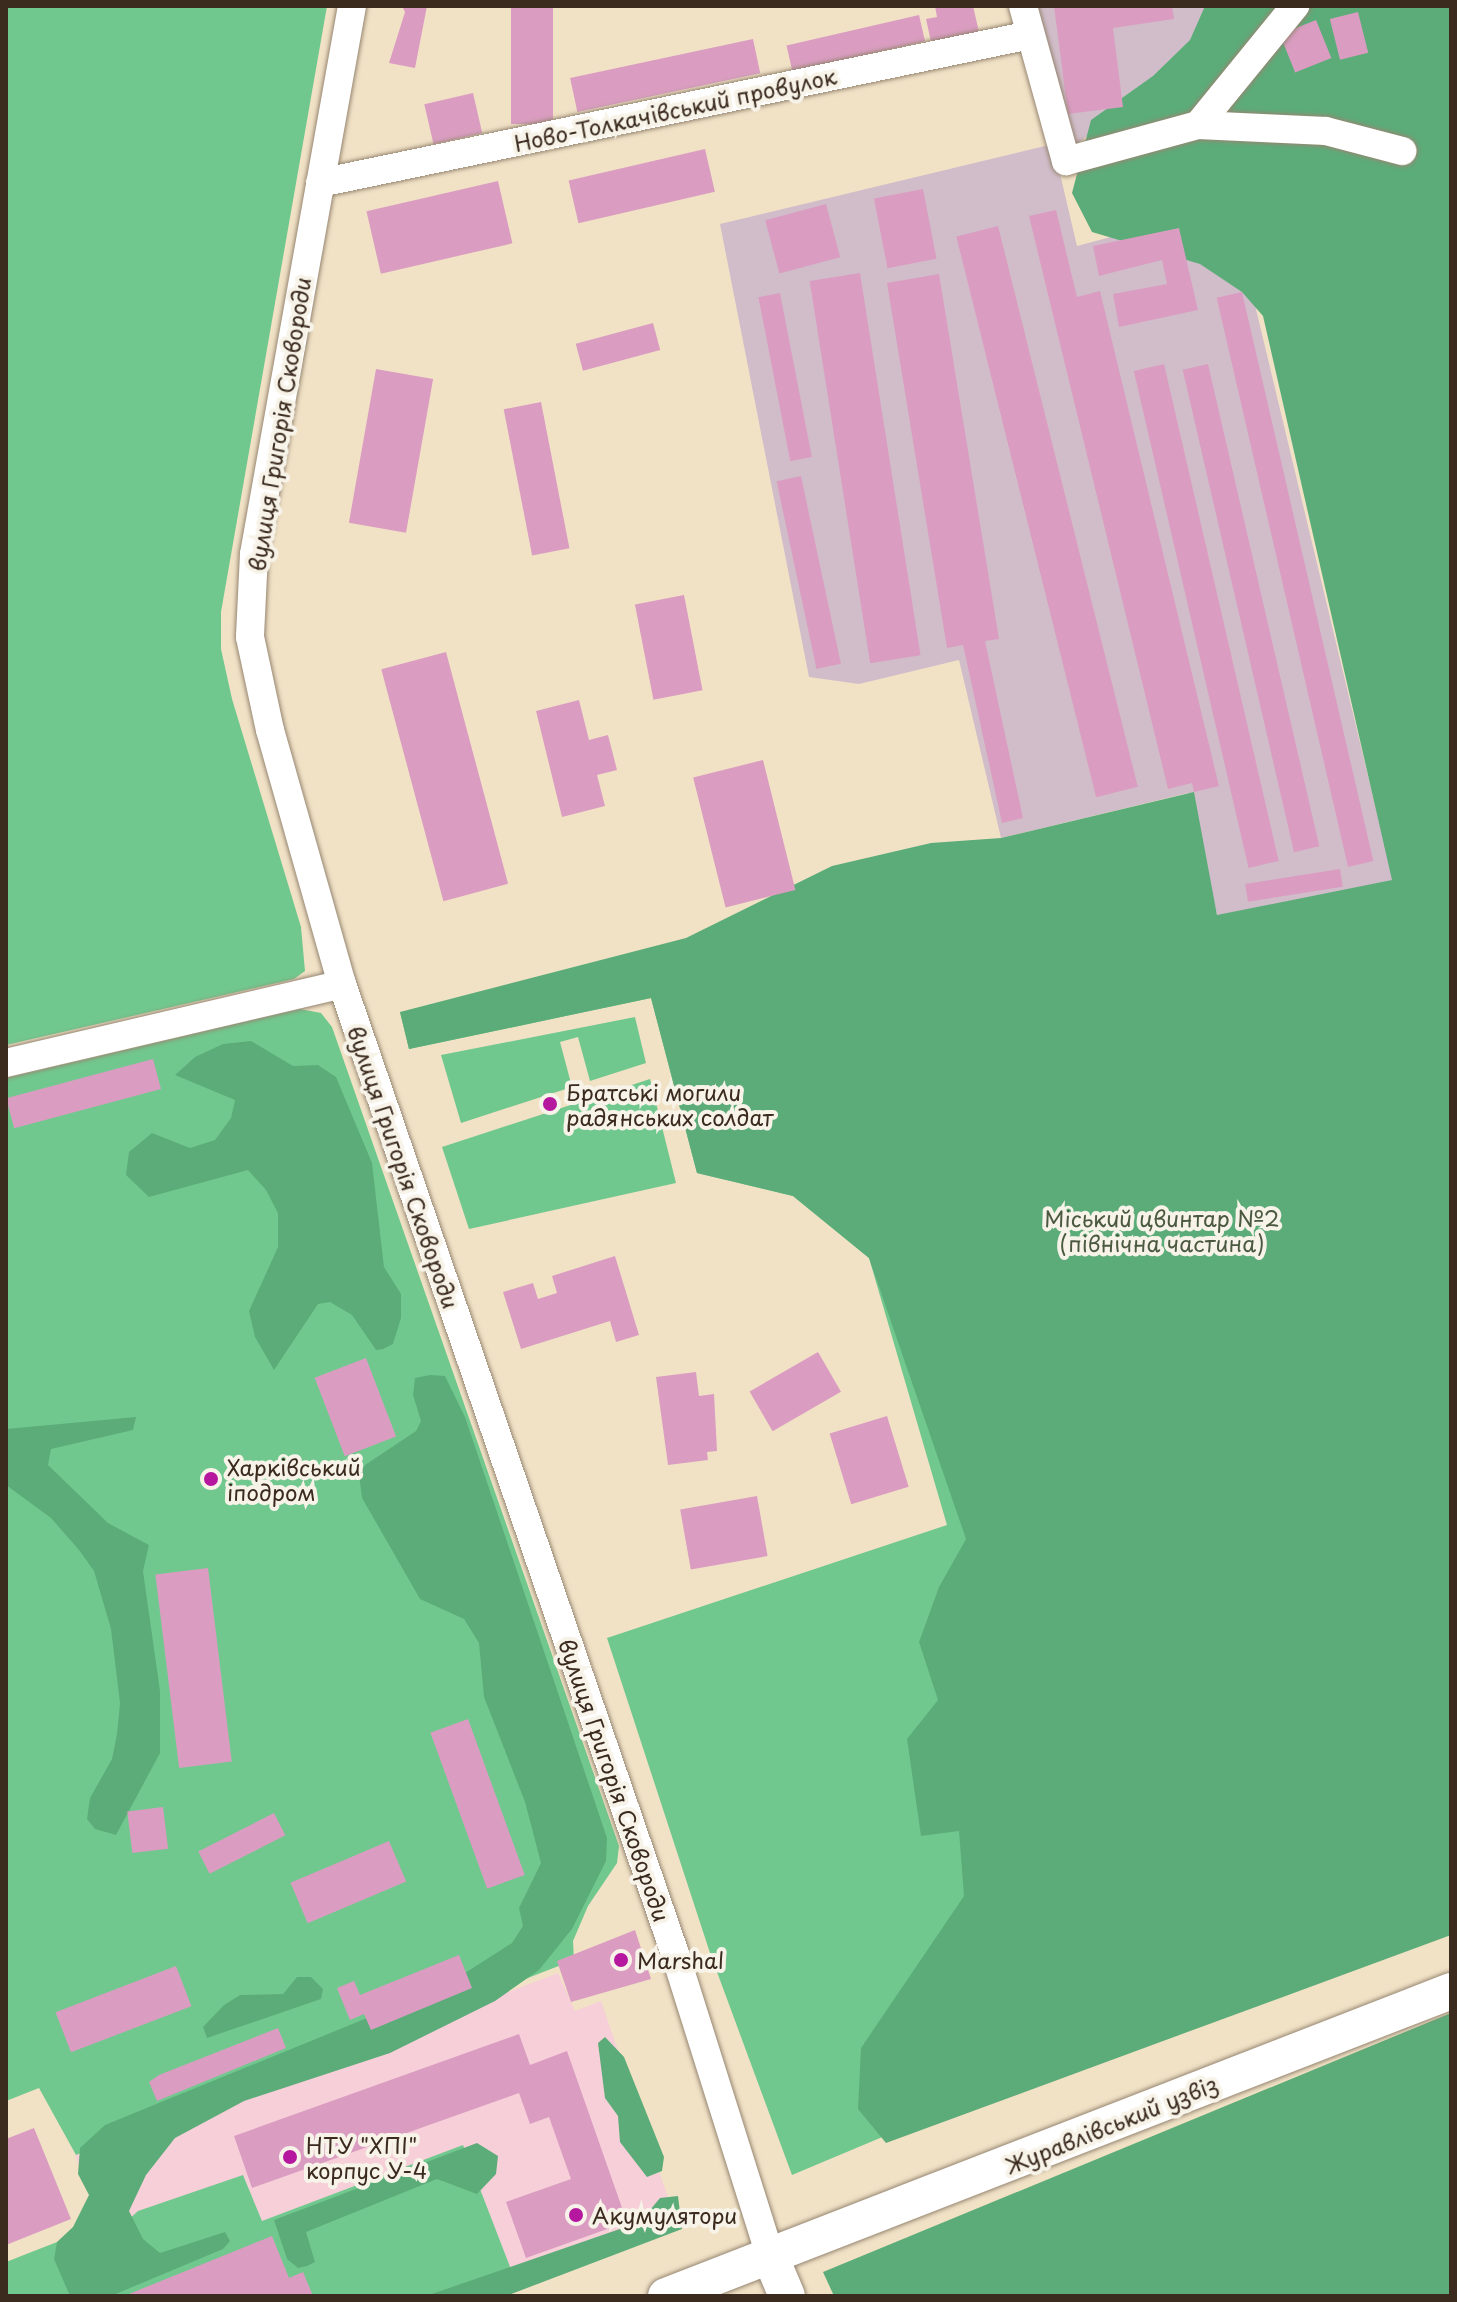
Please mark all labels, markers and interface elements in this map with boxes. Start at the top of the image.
street label: Ново-Толкачівський провулок [512,62,838,156]
street label: вулиця Григорія Сковороди [243,275,315,573]
street label: вулиця Григорія Сковороди [343,1022,465,1312]
place label: Братські могили радянських солдат [566,1078,774,1130]
marker: Братські могили радянських солдат [541,1095,559,1113]
park label: Міський цвинтар №2 (північна частина) [1044,1204,1280,1256]
place label: Харківський іподром [227,1453,361,1504]
marker: Харківський іподром [202,1470,220,1488]
street label: вулиця Григорія Сковороди [554,1635,676,1925]
place label: Marshal [637,1947,724,1973]
marker: Marshal [612,1951,630,1969]
street label: Журавлівський узвіз [1001,2069,1221,2179]
place label: НТУ "ХПІ" корпус У-4 [306,2131,428,2182]
marker: НТУ "ХПІ" корпус У-4 [281,2148,299,2166]
place label: Акумулятори [592,2202,737,2228]
marker: Акумулятори [567,2206,585,2224]

